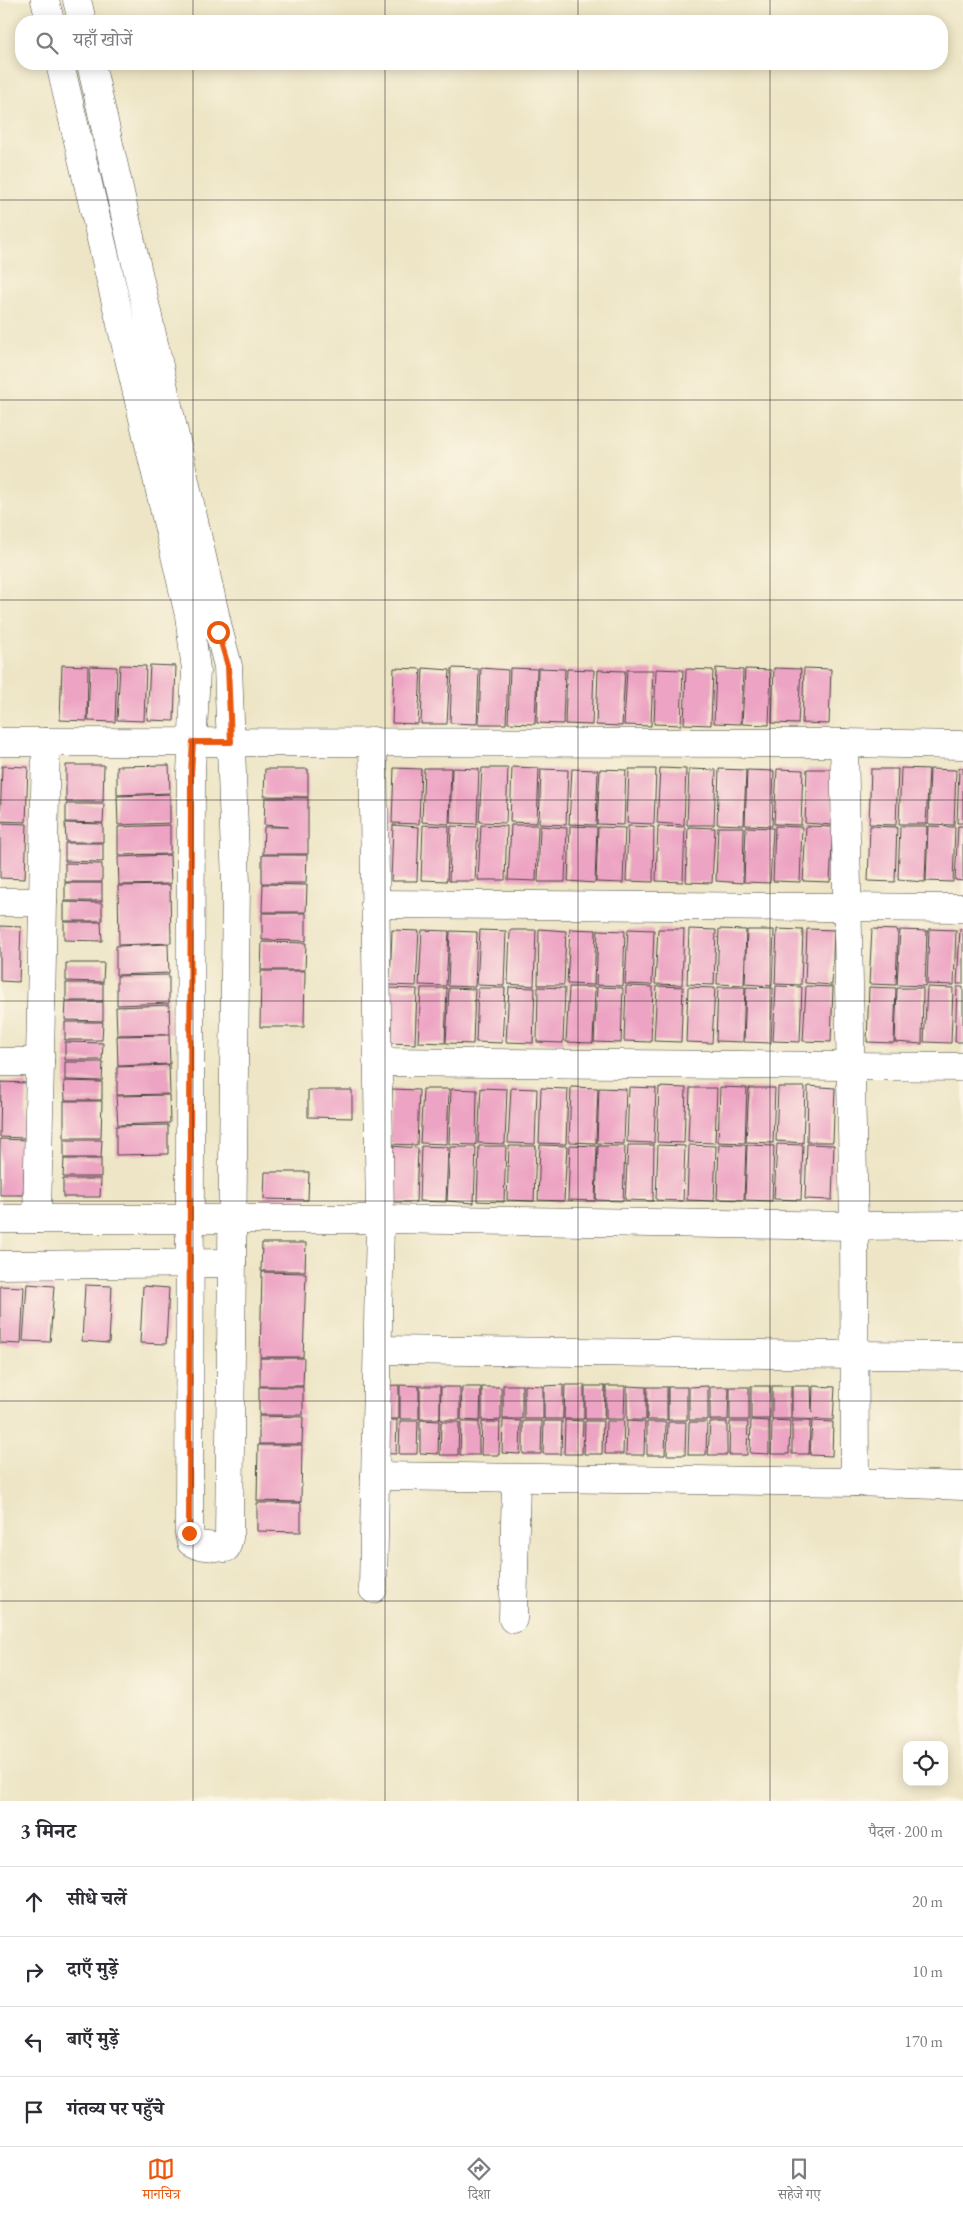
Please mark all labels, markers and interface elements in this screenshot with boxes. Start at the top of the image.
search box [15,15,948,70]
text: यहाँ खोजें [73,27,132,52]
icon: search [33,29,61,57]
route start [207,621,230,644]
route end [178,1522,201,1545]
map controls [903,1741,948,1786]
button: locate [903,1741,948,1786]
text: 3 मिनट [20,1817,76,1844]
text: पैदल · 200 m [869,1821,943,1842]
text: सीधे चलें [67,1886,127,1911]
icon: ahead [20,1888,48,1916]
text: 20 m [912,1891,943,1912]
text: दाएँ मुड़ें [67,1956,118,1981]
icon: right [20,1958,48,1986]
text: 10 m [912,1961,943,1982]
text: बाएँ मुड़ें [67,2026,119,2051]
icon: left [20,2028,48,2056]
text: 170 m [904,2031,943,2052]
text: गंतव्य पर पहुँचे [67,2096,164,2121]
icon: arrive [20,2098,48,2126]
tab: मानचित्र [142,2155,180,2208]
tab: दिशा [465,2155,493,2208]
tab: सहेजे गए [778,2155,821,2208]

